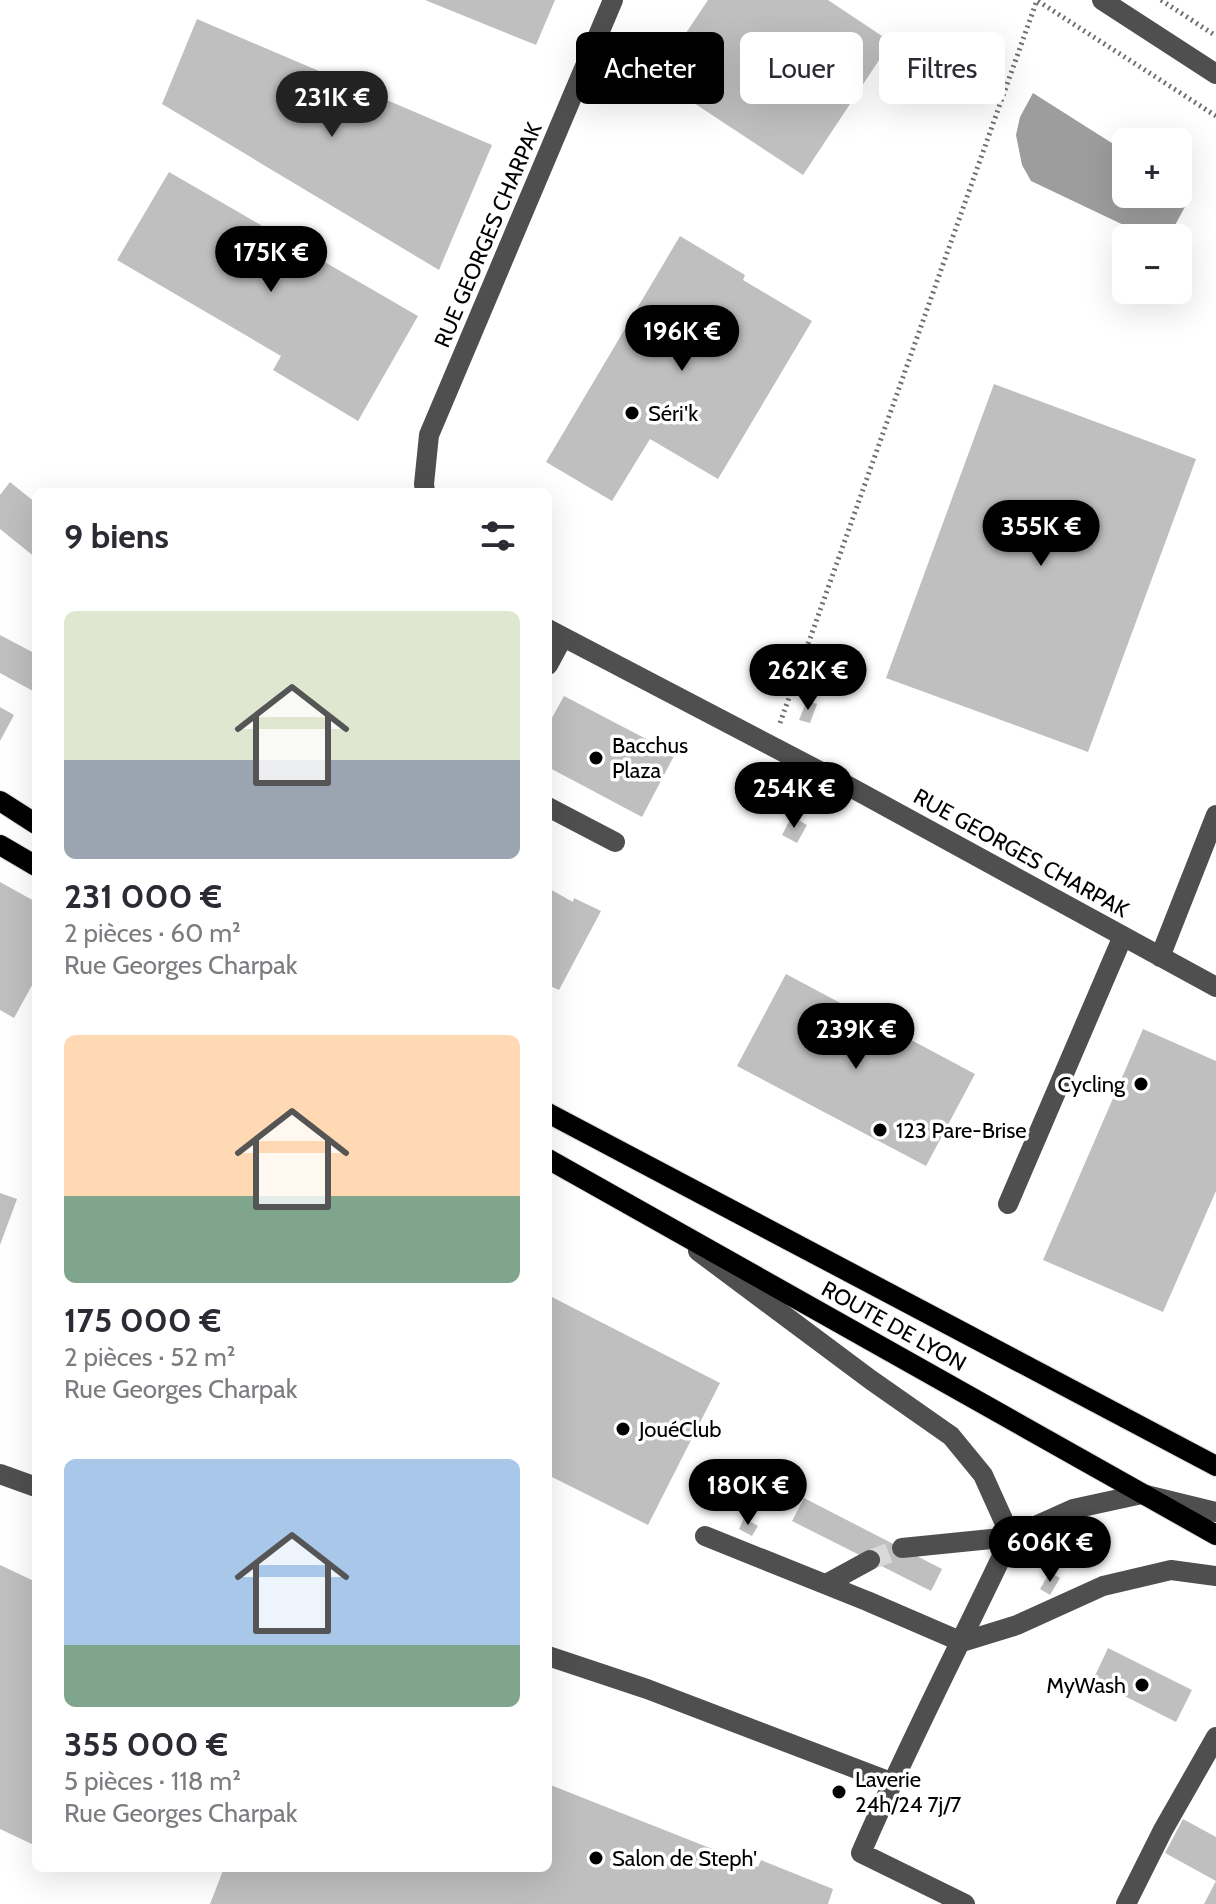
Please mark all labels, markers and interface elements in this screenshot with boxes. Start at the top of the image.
chip: Acheter [576,32,724,104]
chip: Louer [740,32,863,104]
chip: Filtres [879,32,1005,104]
pin: 231K € [267,71,397,139]
text: 231K € [294,81,370,113]
street label: RUE GEORGES CHARPAK [428,118,548,351]
map controls [1112,128,1192,304]
button: + [1112,128,1192,208]
button: − [1112,224,1192,304]
pin: 175K € [206,226,336,294]
text: 175K € [233,236,309,268]
pin: 196K € [617,305,747,373]
text: 196K € [643,315,721,347]
place label: Séri'k [648,400,698,427]
marker: Séri'k [623,404,641,422]
pin: 355K € [976,500,1106,568]
text: 355K € [1001,510,1081,542]
icon: filters [476,514,520,558]
text: 9 biens [64,515,169,557]
pin: 262K € [743,644,873,712]
text: 262K € [768,654,848,686]
icon: home [220,663,364,807]
place label: Bacchus Plaza [612,732,688,784]
marker: Bacchus Plaza [587,749,605,767]
pin: 254K € [729,762,859,830]
text: 254K € [753,772,835,804]
street label: RUE GEORGES CHARPAK [909,783,1134,924]
text: 231 000 € [64,875,222,917]
text: 2 pièces · 60 m² [64,917,241,949]
text: Rue Georges Charpak [64,949,297,981]
pin: 239K € [791,1003,921,1071]
text: 239K € [815,1013,897,1045]
place label: Cycling [1058,1071,1126,1098]
marker: Cycling [1132,1075,1150,1093]
icon: home [220,1087,364,1231]
place label: 123 Pare-Brise [896,1117,1027,1144]
marker: 123 Pare-Brise [871,1121,889,1139]
street label: ROUTE DE LYON [817,1275,971,1377]
text: 175 000 € [64,1299,221,1341]
text: 2 pièces · 52 m² [64,1341,235,1373]
text: Rue Georges Charpak [64,1373,297,1405]
place label: JouéClub [638,1416,722,1443]
marker: JouéClub [614,1420,632,1438]
pin: 180K € [683,1459,813,1527]
text: 180K € [707,1469,789,1501]
icon: home [220,1511,364,1655]
pin: 606K € [985,1516,1115,1584]
text: 606K € [1007,1526,1093,1558]
place label: MyWash [1046,1672,1126,1699]
marker: MyWash [1133,1676,1151,1694]
text: 355 000 € [64,1723,228,1765]
text: 5 pièces · 118 m² [64,1765,241,1797]
place label: Laverie 24h/24 7j/7 [855,1766,961,1818]
marker: Laverie 24h/24 7j/7 [830,1783,848,1801]
text: Rue Georges Charpak [64,1797,297,1829]
place label: Salon de Steph' [612,1845,757,1872]
marker: Salon de Steph' [587,1849,605,1867]

